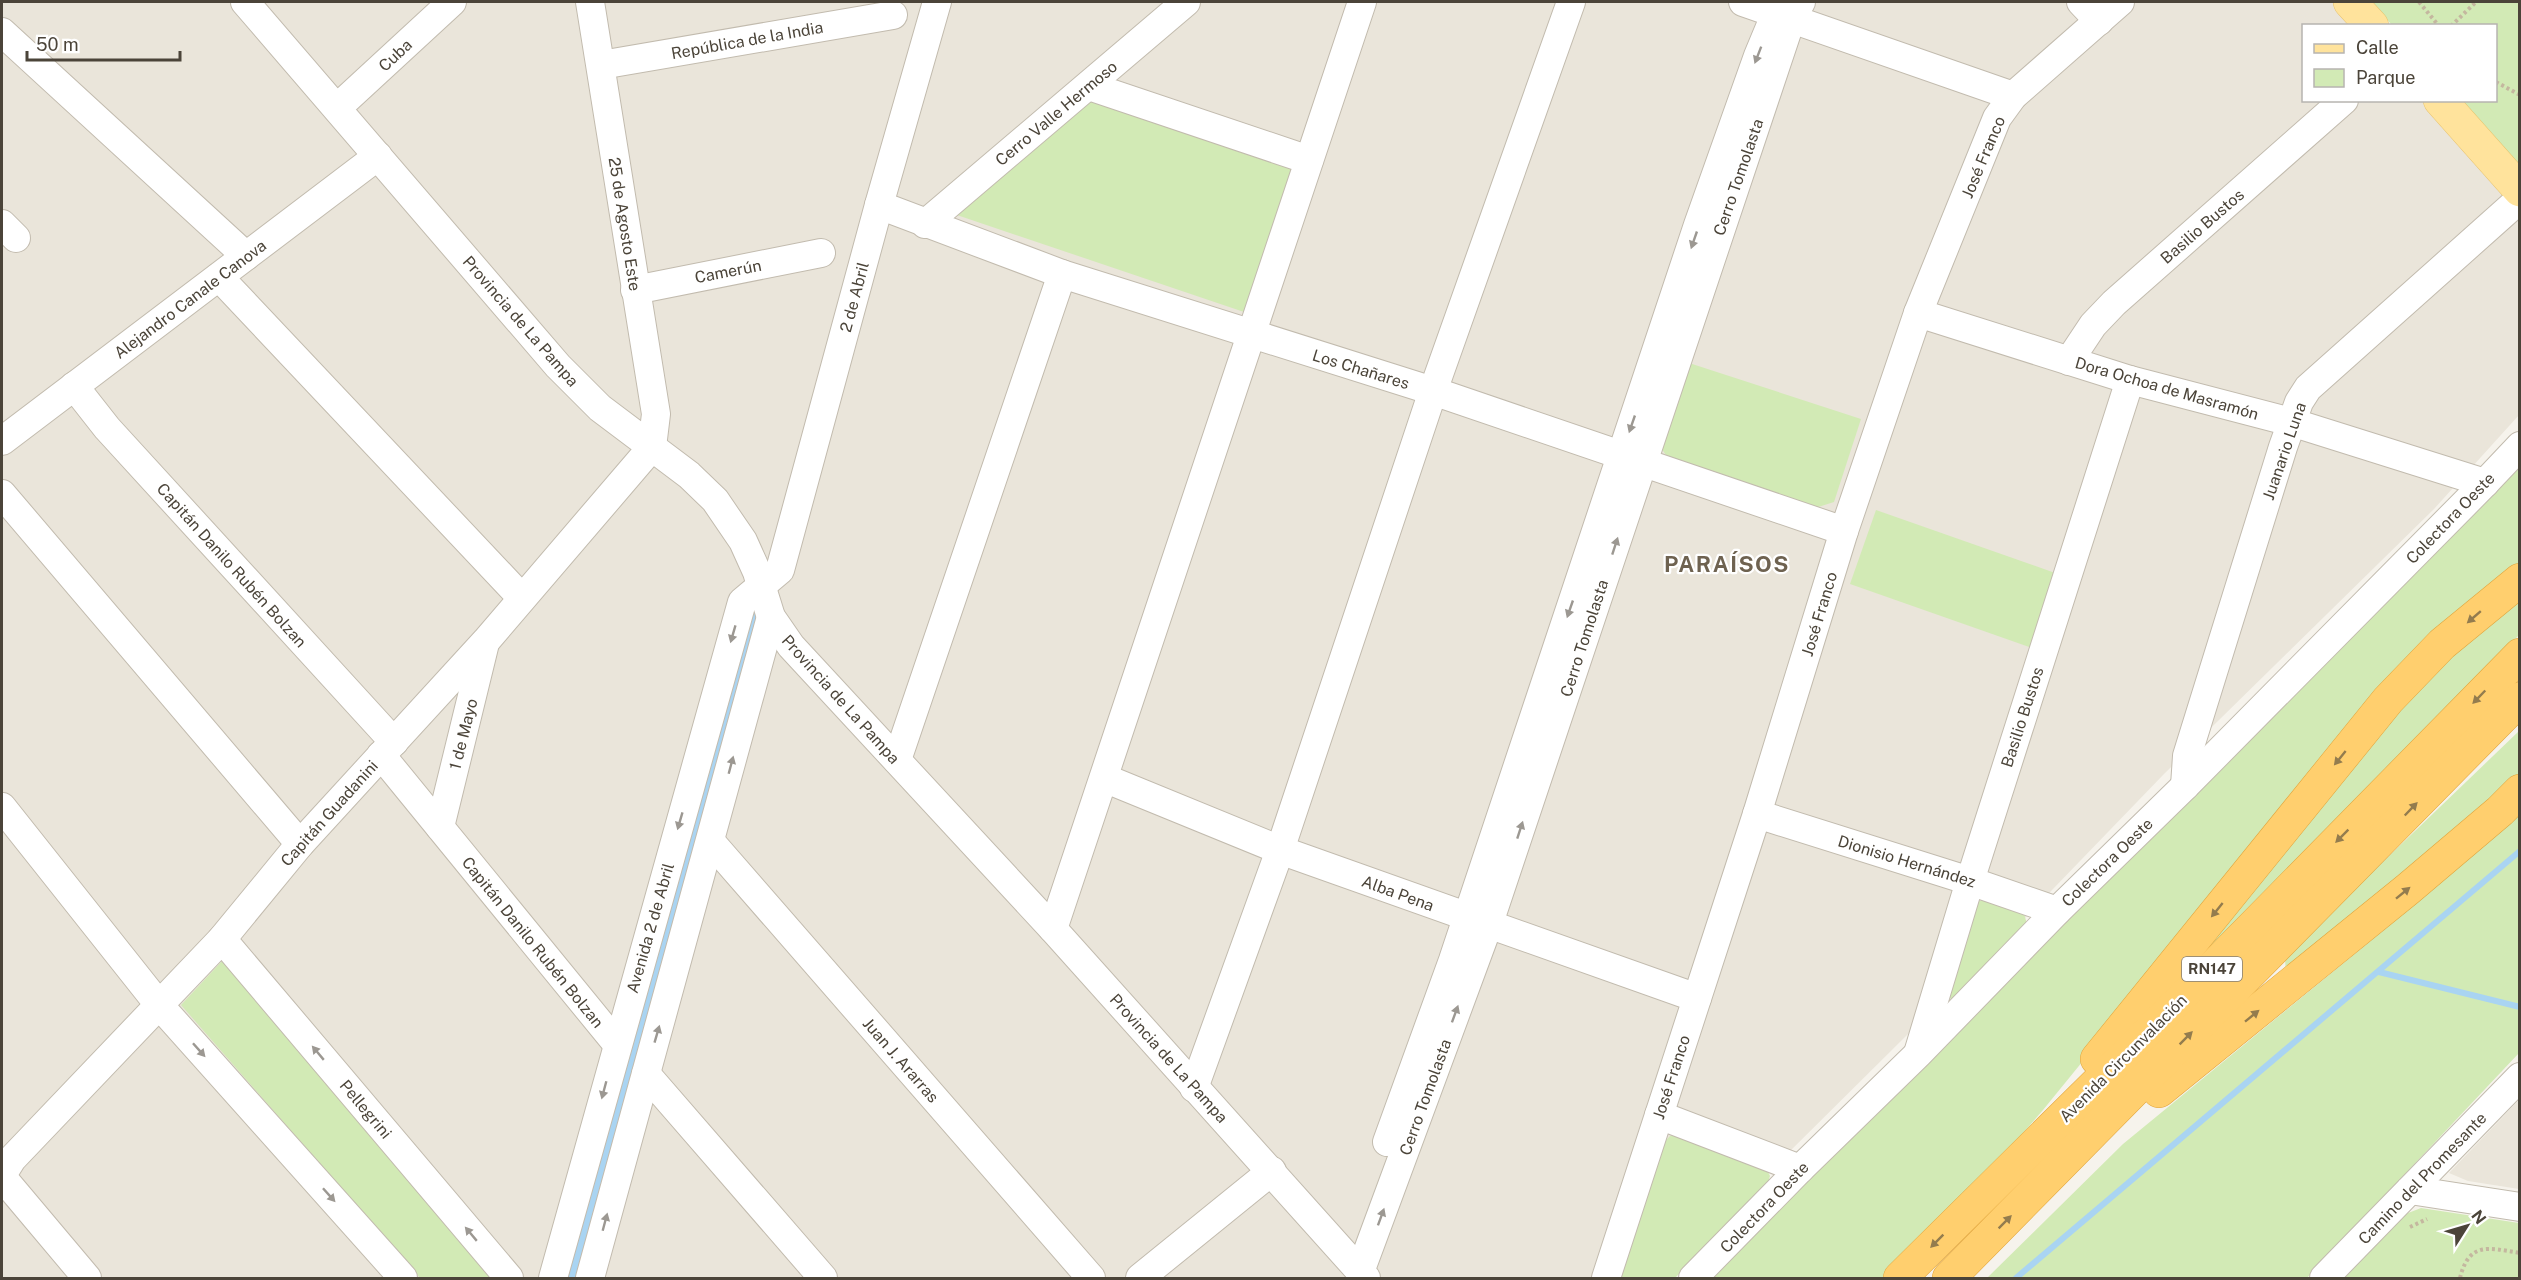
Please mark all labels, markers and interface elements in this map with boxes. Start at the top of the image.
street label: República de la India [670,18,825,63]
scale bar [27,24,180,62]
legend [2302,24,2497,102]
text: 50 m [36,34,79,55]
street label: Cuba [375,35,416,76]
text: Calle [2356,37,2399,58]
one-way arrow [1753,47,1763,65]
street label: Cerro Valle Hermoso [992,57,1121,170]
text: Parque [2356,67,2416,88]
street label: José Franco [1958,113,2009,201]
street label: Cerro Tomolasta [1710,116,1767,238]
street label: 25 de Agosto Este [605,156,644,292]
street label: Basilio Bustos [2157,185,2248,268]
one-way arrow [1688,231,1698,249]
street label: Alejandro Canale Canova [111,236,270,363]
street label: Provincia de La Pampa [459,252,582,390]
street label: Camerún [693,256,763,287]
street label: 2 de Abril [836,260,873,334]
street label: Los Chañares [1310,346,1412,393]
street label: Dora Ochoa de Masramón [2073,353,2261,424]
street label: Juanario Luna [2259,400,2310,503]
one-way arrow [1626,415,1636,433]
street label: Colectora Oeste [2402,469,2499,568]
street label: Capitán Danilo Rubén Bolzan [153,479,310,651]
one-way arrow [1610,537,1620,555]
district label: PARAÍSOS [1664,551,1790,577]
street label: José Franco [1798,570,1841,659]
street label: Cerro Tomolasta [1557,577,1612,699]
one-way arrow [1565,600,1574,618]
one-way arrow [2466,610,2482,623]
one-way arrow [728,625,737,643]
street label: Provincia de La Pampa [778,631,903,768]
street label: Basilio Bustos [1997,665,2048,770]
one-way arrow [2472,689,2486,704]
street label: 1 de Mayo [445,697,482,772]
one-way arrow [2335,751,2347,766]
street label: Capitán Guadanini [277,756,382,870]
one-way arrow [727,756,737,774]
one-way arrow [2404,802,2418,817]
one-way arrow [675,813,684,831]
street label: Colectora Oeste [2058,814,2157,911]
one-way arrow [1515,821,1525,839]
one-way arrow [2335,829,2350,843]
street label: Dionisio Hernández [1836,831,1978,892]
street label: Capitán Danilo Rubén Bolzan [458,853,607,1032]
street label: Avenida 2 de Abril [623,861,678,995]
street label: Alba Pena [1359,872,1437,915]
one-way arrow [2395,886,2411,899]
one-way arrow [2212,902,2224,917]
road number: RN147 [2182,957,2242,981]
street label: Provincia de La Pampa [1106,990,1231,1127]
street label: Avenida Circunvalación [2056,991,2191,1126]
one-way arrow [1450,1005,1460,1023]
one-way arrow [2244,1009,2260,1022]
street label: Juan J. Ararras [859,1014,943,1107]
one-way arrow [653,1025,663,1043]
one-way arrow [2178,1031,2192,1045]
street label: José Franco [1649,1033,1694,1122]
street label: Cerro Tomolasta [1396,1037,1455,1158]
one-way arrow [192,1042,206,1057]
one-way arrow [312,1046,325,1061]
street label: Pellegrini [336,1076,396,1142]
one-way arrow [599,1081,609,1099]
street label: Camino del Promesante [2354,1108,2490,1248]
street label: Colectora Oeste [1716,1158,1813,1257]
one-way arrow [322,1187,335,1202]
north arrow [2437,1196,2497,1256]
text: N [2467,1207,2490,1228]
one-way arrow [1376,1208,1386,1226]
one-way arrow [601,1213,610,1231]
one-way arrow [1998,1214,2012,1229]
one-way arrow [465,1227,478,1242]
one-way arrow [1931,1234,1945,1248]

